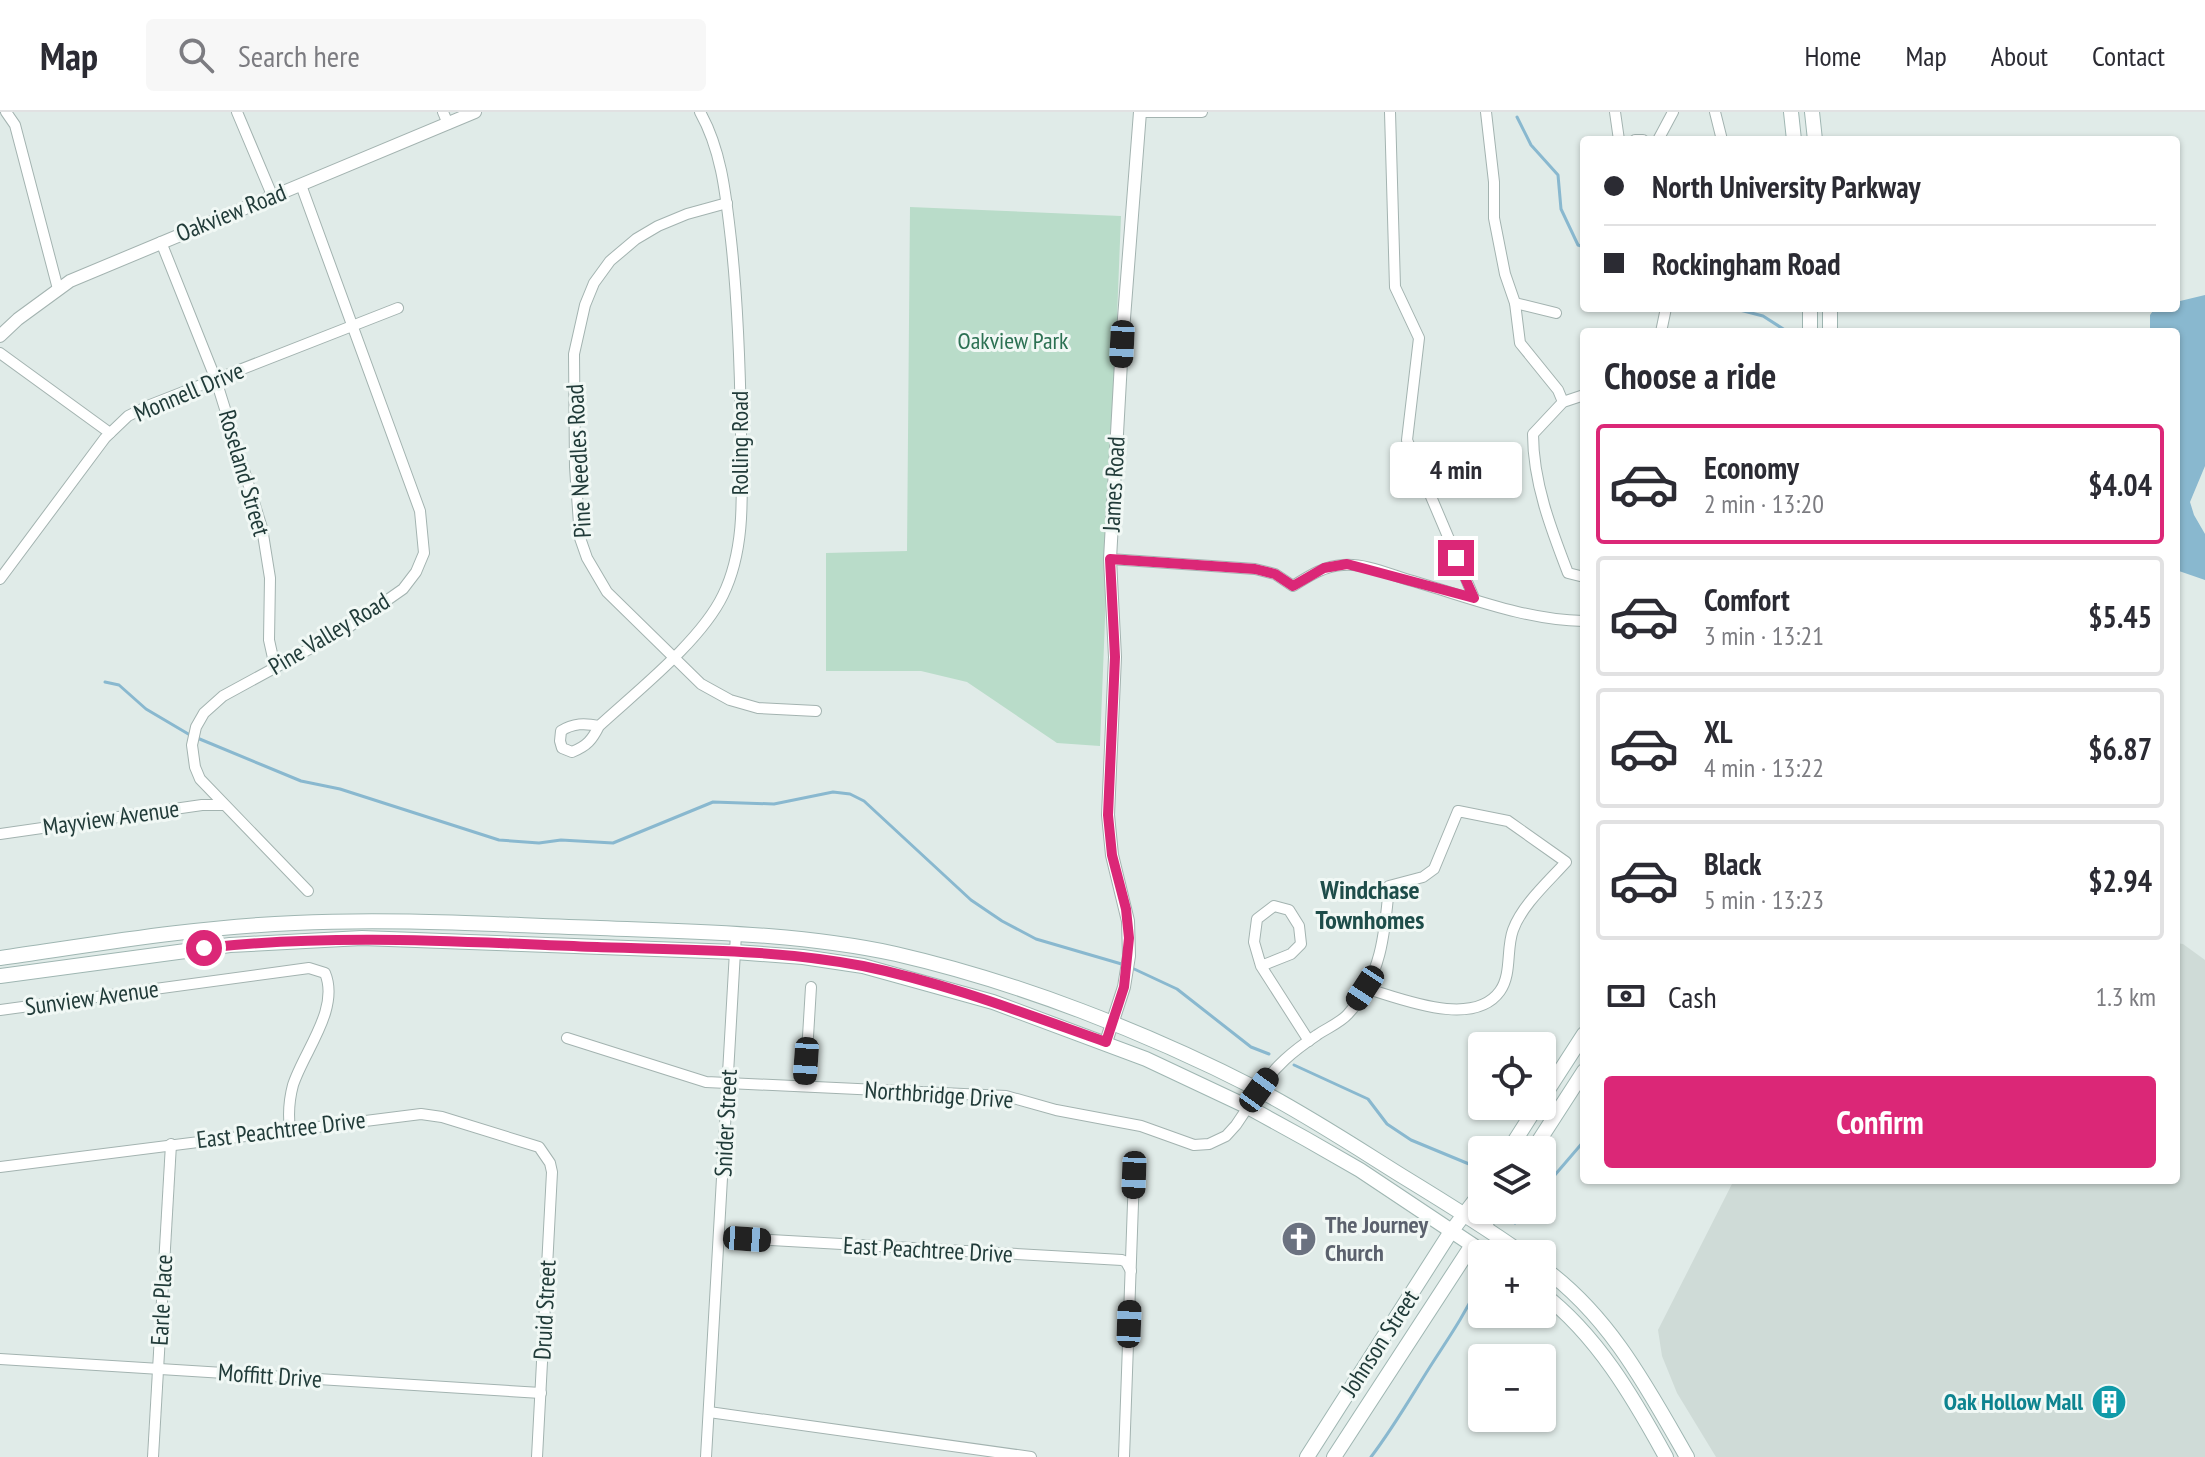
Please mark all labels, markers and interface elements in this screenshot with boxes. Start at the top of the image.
search box [146,19,706,91]
text: Map [40,31,98,80]
icon: search [174,33,218,77]
text: Search here [238,36,360,75]
text: Home [1805,37,1861,74]
text: Map [1905,37,1947,74]
text: About [1991,37,2048,74]
text: Contact [2092,37,2165,74]
text: North University Parkway [1652,167,1921,206]
street label: Oakview Road [171,176,290,249]
text: Rockingham Road [1652,244,1841,283]
car [1109,319,1135,369]
park label: Oakview Park [958,325,1069,356]
text: Choose a ride [1604,352,1776,399]
street label: Monnell Drive [129,355,248,429]
street label: Pine Needles Road [559,383,598,539]
street label: Rolling Road [724,391,755,495]
street label: Roseland Street [212,406,277,540]
street label: James Road [1095,436,1131,533]
callout: 4 min [1390,442,1522,498]
icon: car [1608,448,1680,520]
text: Economy [1704,448,1799,487]
text: 4 min [1430,453,1482,486]
text: $4.04 [2088,465,2152,504]
text: 2 min · 13:20 [1704,487,1824,520]
route end [1438,540,1474,576]
icon: car [1608,580,1680,652]
text: Comfort [1704,580,1790,619]
street label: Pine Valley Road [263,585,395,682]
text: $5.45 [2088,597,2152,636]
text: 3 min · 13:21 [1704,619,1824,652]
icon: car [1608,712,1680,784]
text: XL [1704,712,1733,751]
text: $6.87 [2088,729,2152,768]
text: 4 min · 13:22 [1704,751,1824,784]
street label: Mayview Avenue [41,793,181,842]
icon: car [1608,844,1680,916]
text: Black [1704,844,1761,883]
text: $2.94 [2088,861,2152,900]
district label: Windchase Townhomes [1316,873,1424,936]
text: 5 min · 13:23 [1704,883,1824,916]
route start [186,930,222,966]
car [1342,961,1388,1015]
street label: Sunview Avenue [23,973,161,1022]
icon: cash [1604,974,1648,1018]
text: Cash [1668,977,1717,1016]
text: 1.3 km [2095,980,2156,1013]
map controls [1468,1032,1556,1432]
button: locate [1468,1032,1556,1120]
car [792,1036,820,1086]
car [1235,1064,1283,1116]
street label: Snider Street [707,1068,744,1178]
street label: Northbridge Drive [864,1074,1015,1115]
button: Confirm [1604,1076,2156,1168]
street label: East Peachtree Drive [195,1104,367,1155]
button: layers [1468,1136,1556,1224]
car [1121,1151,1147,1199]
place label: The Journey Church [1325,1209,1429,1268]
church icon: The Journey Church [1280,1220,1318,1258]
car [722,1225,772,1253]
street label: East Peachtree Drive [842,1230,1014,1269]
button: + [1468,1240,1556,1328]
street label: Earle Place [144,1254,179,1346]
street label: Druid Street [526,1259,563,1361]
street label: Johnson Street [1333,1283,1426,1403]
car [1116,1300,1142,1348]
button: − [1468,1344,1556,1432]
street label: Moffitt Drive [217,1356,323,1395]
building icon: Oak Hollow Mall [2090,1383,2128,1421]
place label: Oak Hollow Mall [1944,1386,2083,1417]

